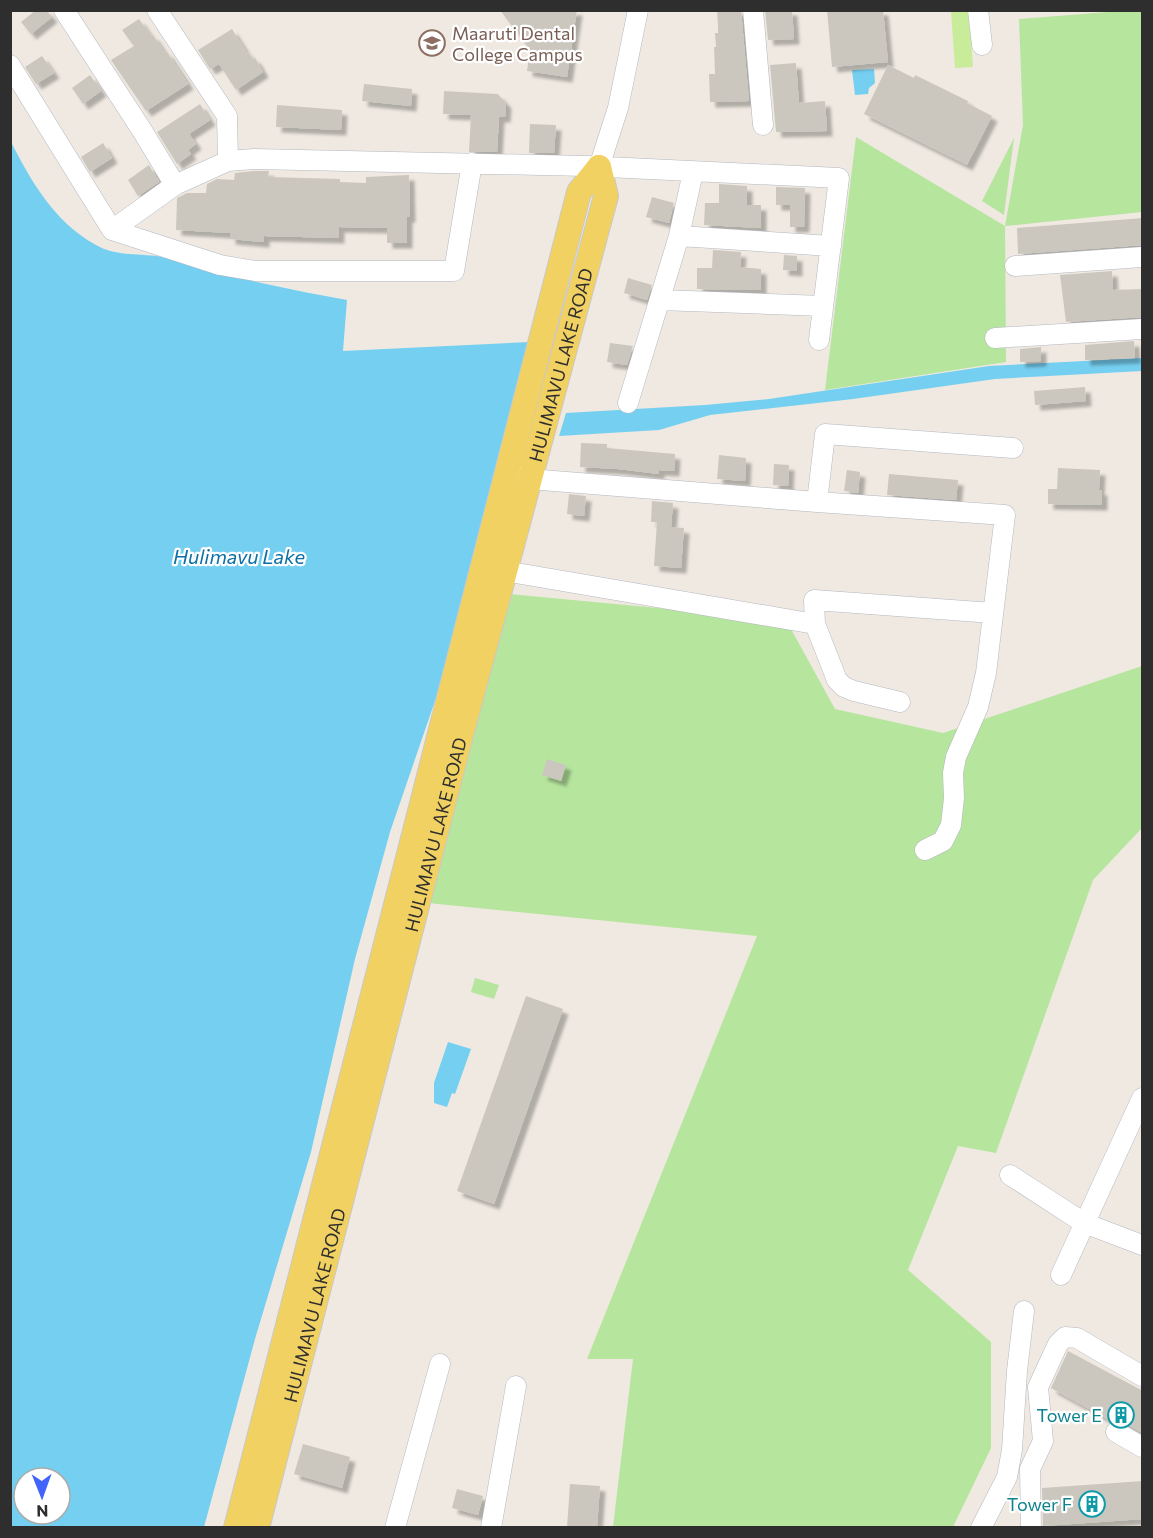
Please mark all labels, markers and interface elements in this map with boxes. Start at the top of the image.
place label: Maaruti Dental College Campus [452,22,583,65]
school or university icon: Maaruti Dental College Campus [417,28,447,58]
street label: HULIMAVU LAKE ROAD [524,266,597,464]
water label: Hulimavu Lake [173,544,305,568]
street label: HULIMAVU LAKE ROAD [400,735,471,934]
street label: HULIMAVU LAKE ROAD [279,1206,350,1405]
building icon: Tower E [1106,1400,1136,1430]
place label: Tower E [1037,1404,1102,1426]
north arrow [12,1466,72,1526]
building icon: Tower F [1077,1489,1107,1519]
place label: Tower F [1007,1493,1072,1515]
text: N [36,1502,48,1521]

